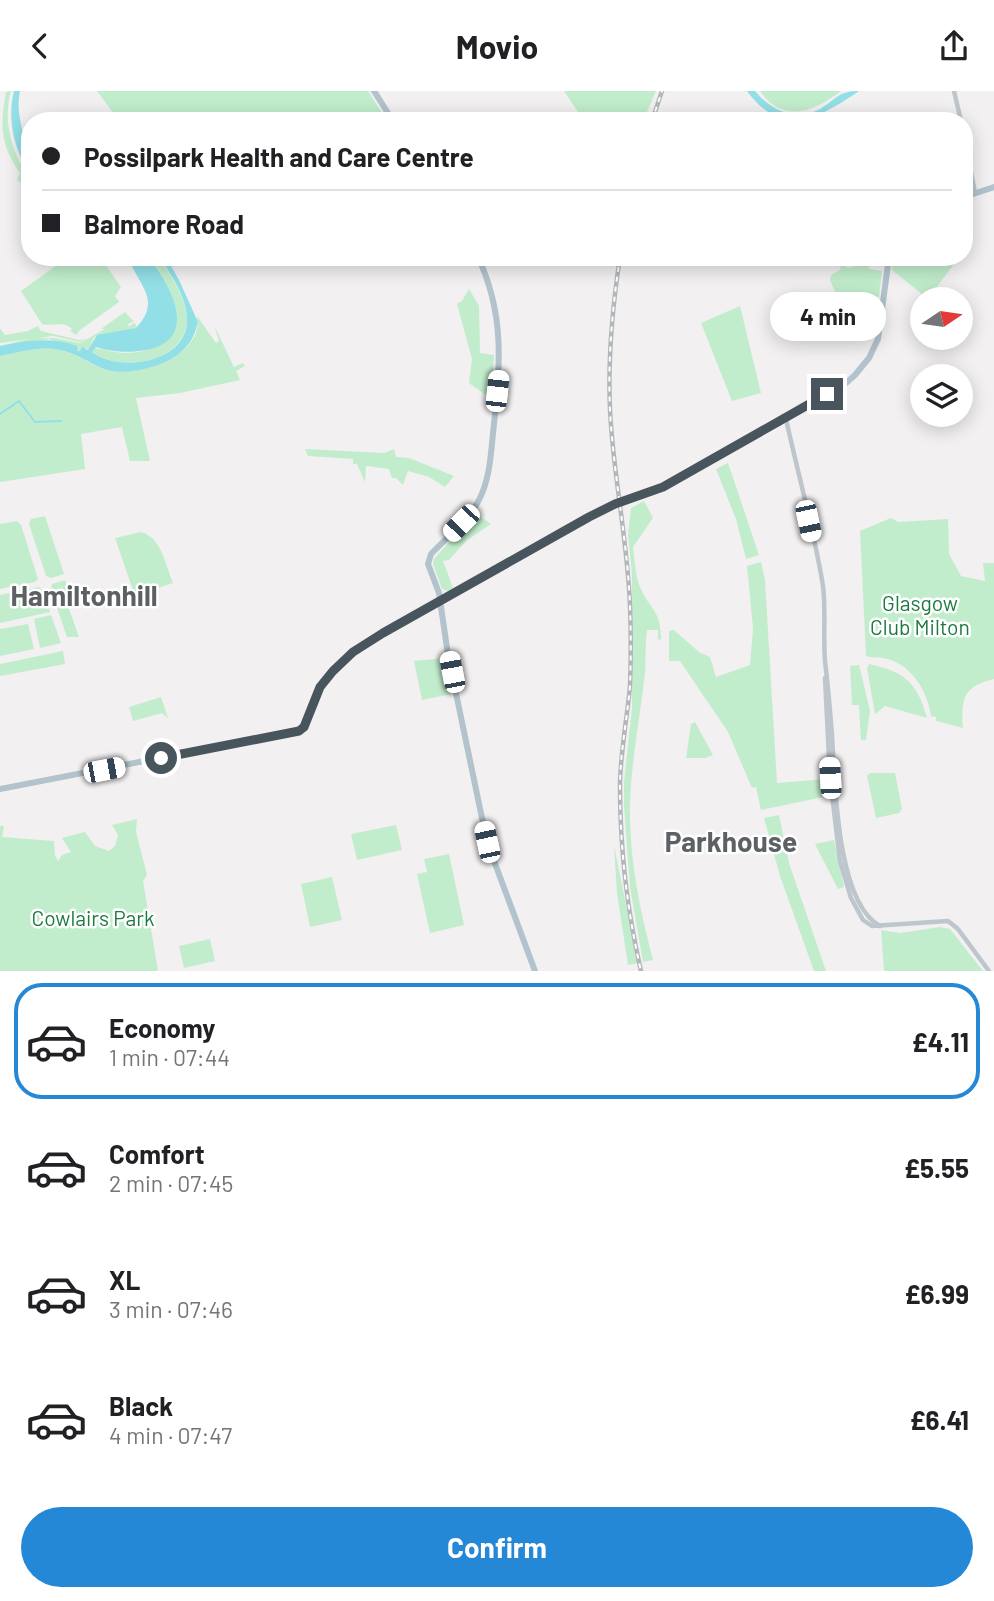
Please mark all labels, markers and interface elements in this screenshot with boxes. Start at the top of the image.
icon: back [21,27,59,65]
text: Movio [456,27,538,65]
icon: share [935,27,973,65]
text: Possilpark Health and Care Centre [84,141,474,172]
text: Balmore Road [84,208,244,239]
north arrow [910,287,973,350]
map controls [910,287,973,427]
callout: 4 min [769,293,885,341]
text: 4 min [800,302,856,330]
button: layers [910,364,973,427]
car [485,369,510,413]
route end [811,378,843,410]
car [794,498,823,544]
car [439,501,484,545]
district label: Hamiltonhill [10,578,158,612]
park label: Glasgow Club Milton [870,590,970,639]
car [438,649,467,695]
route start [145,742,177,774]
car [82,756,127,784]
car [819,756,842,800]
car [473,819,502,865]
district label: Parkhouse [665,824,797,858]
park label: Cowlairs Park [32,905,154,930]
icon: car [25,1010,88,1073]
text: Economy [109,1012,215,1043]
text: £4.11 [912,1026,969,1057]
text: 1 min · 07:44 [109,1043,230,1071]
icon: car [25,1136,88,1199]
text: Comfort [109,1138,205,1169]
text: £5.55 [904,1152,969,1183]
text: 2 min · 07:45 [109,1169,233,1197]
icon: car [25,1262,88,1325]
text: XL [109,1264,140,1295]
text: £6.99 [904,1278,969,1309]
text: 3 min · 07:46 [109,1295,233,1323]
icon: car [25,1388,88,1451]
text: Black [109,1390,173,1421]
text: £6.41 [910,1404,969,1435]
text: 4 min · 07:47 [109,1421,232,1449]
button: Confirm [21,1507,973,1587]

